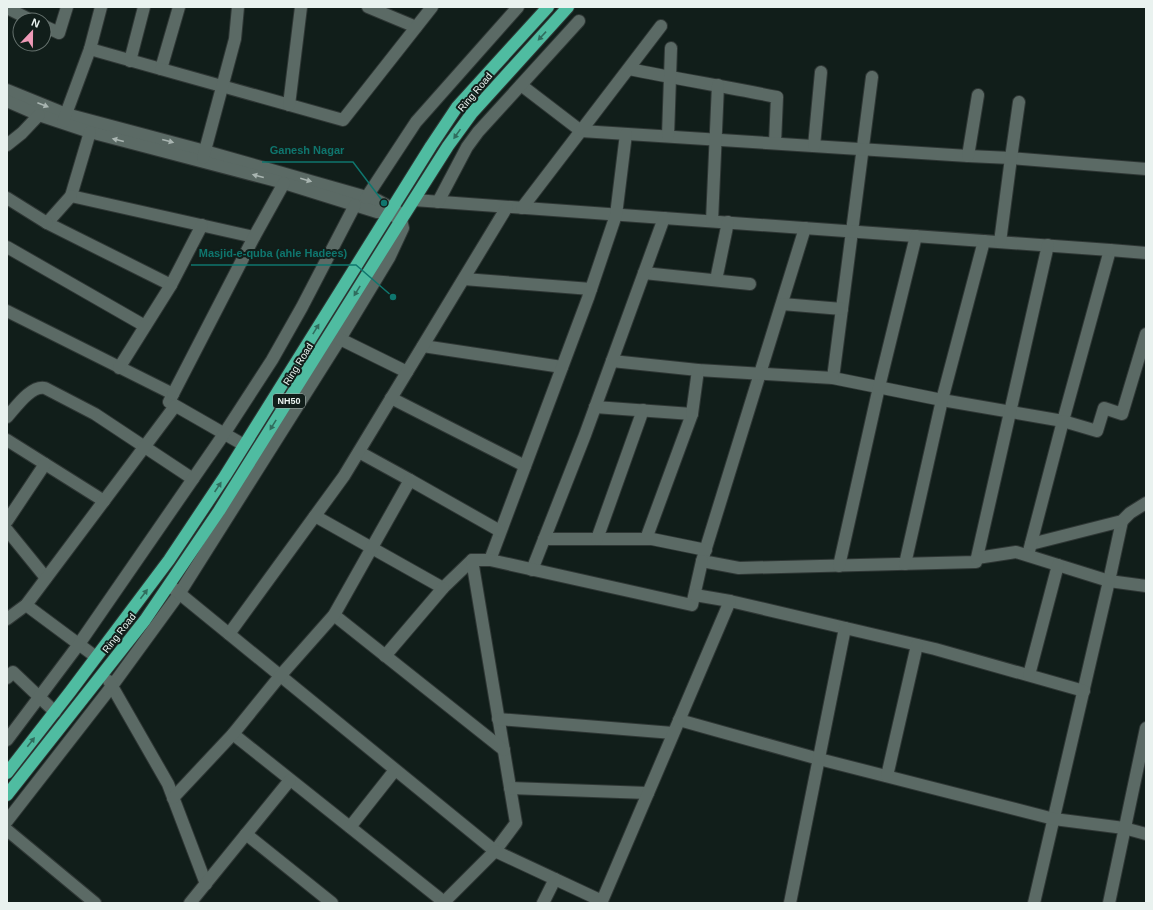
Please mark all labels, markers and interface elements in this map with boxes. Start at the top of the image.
north arrow [12,12,52,52]
text: N [30,16,42,30]
one-way arrow [537,31,547,41]
street label: Ring Road [456,70,494,114]
one-way arrow [37,103,49,109]
one-way arrow [453,129,461,139]
one-way arrow [112,136,125,142]
one-way arrow [162,138,174,144]
callout: Ganesh Nagar [262,139,353,162]
text: Ganesh Nagar [270,144,345,156]
one-way arrow [252,172,264,178]
one-way arrow [301,177,313,183]
callout: Masjid-e-quba (ahle Hadees) [191,242,356,265]
text: Masjid-e-quba (ahle Hadees) [199,247,348,259]
one-way arrow [354,285,361,297]
one-way arrow [312,324,320,334]
street label: Ring Road [281,341,315,387]
road number: NH50 [273,394,305,408]
one-way arrow [270,419,277,431]
one-way arrow [214,481,221,493]
one-way arrow [139,589,147,599]
street label: Ring Road [100,611,138,655]
one-way arrow [27,737,35,748]

